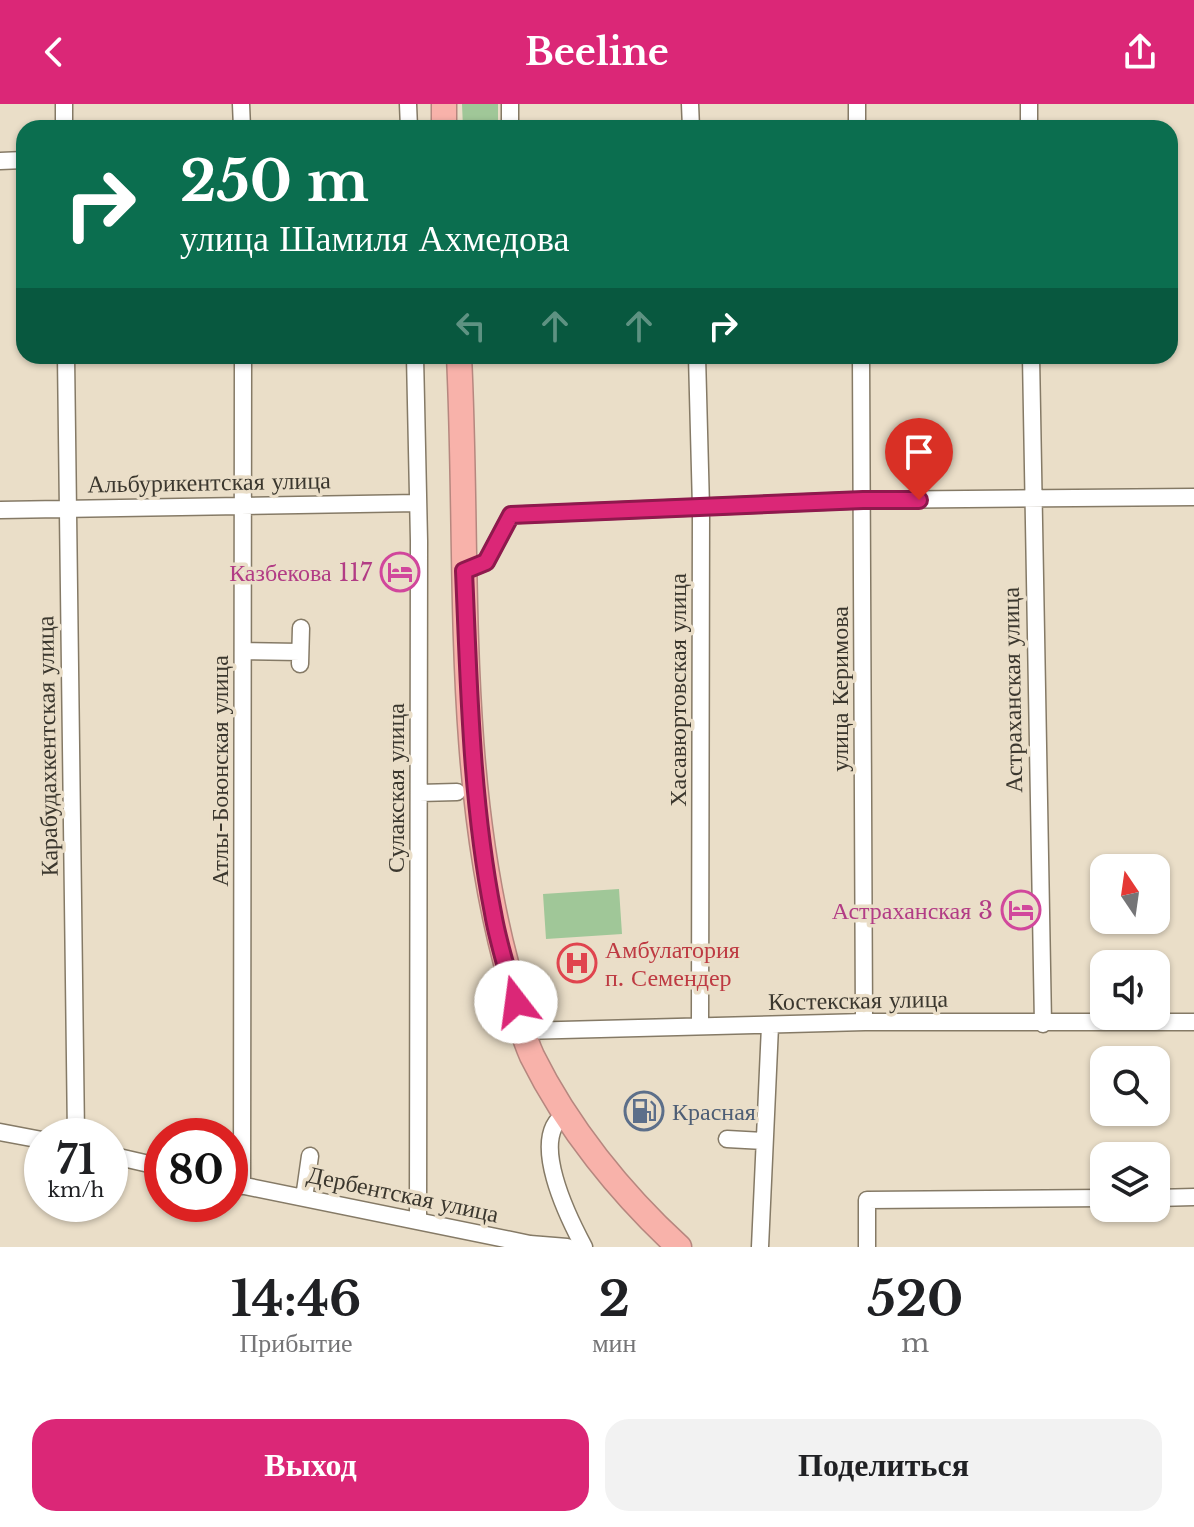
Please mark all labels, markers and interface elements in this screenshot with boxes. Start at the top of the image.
icon: back [32,30,76,74]
text: Beeline [525,30,669,75]
icon: share [1118,30,1162,74]
text: 250 m [180,147,369,216]
icon: right [48,152,152,256]
text: улица Шамиля Ахмедова [180,216,570,261]
icon: left [449,304,493,348]
icon: ahead [533,304,577,348]
icon: ahead [617,304,661,348]
icon: right [701,304,745,348]
pin [885,418,953,500]
icon: arrive [897,430,941,474]
street label: Альбурикентская улица [87,465,331,499]
hotel icon: Казбекова 117 [379,551,421,593]
place label: Казбекова 117 [229,558,373,587]
street label: Хасавюртовская улица [663,573,692,807]
street label: Астраханская улица [996,587,1028,793]
street label: улица Керимова [825,606,854,772]
street label: Карабудахкентская улица [30,615,64,877]
street label: Атлы-Боюнская улица [205,655,234,887]
street label: Сулакская улица [381,703,410,873]
north arrow [1090,854,1170,934]
map controls [1090,854,1170,1222]
hotel icon: Астраханская 3 [1000,889,1042,931]
place label: Астраханская 3 [832,896,993,925]
place label: Амбулатория п. Семендер [605,935,740,992]
hospital icon: Амбулатория п. Семендер [556,942,598,984]
button: sound [1090,950,1170,1030]
position arrow [474,960,558,1044]
street label: Костекская улица [768,984,949,1016]
button: search [1090,1046,1170,1126]
fuel station icon: Красная [623,1090,665,1132]
place label: Красная [672,1097,756,1126]
speed limit sign: 80 [144,1118,248,1222]
text: 71 [57,1135,95,1185]
button: layers [1090,1142,1170,1222]
street label: Дербентская улица [304,1160,502,1229]
text: km/h [48,1178,104,1202]
text: 14:46 [231,1269,361,1329]
text: 2 [599,1269,630,1329]
text: 520 [867,1269,963,1329]
text: Прибытие [239,1327,353,1359]
text: мин [592,1327,636,1359]
text: m [901,1327,929,1359]
button: Выход [32,1419,589,1511]
button: Поделиться [605,1419,1162,1511]

